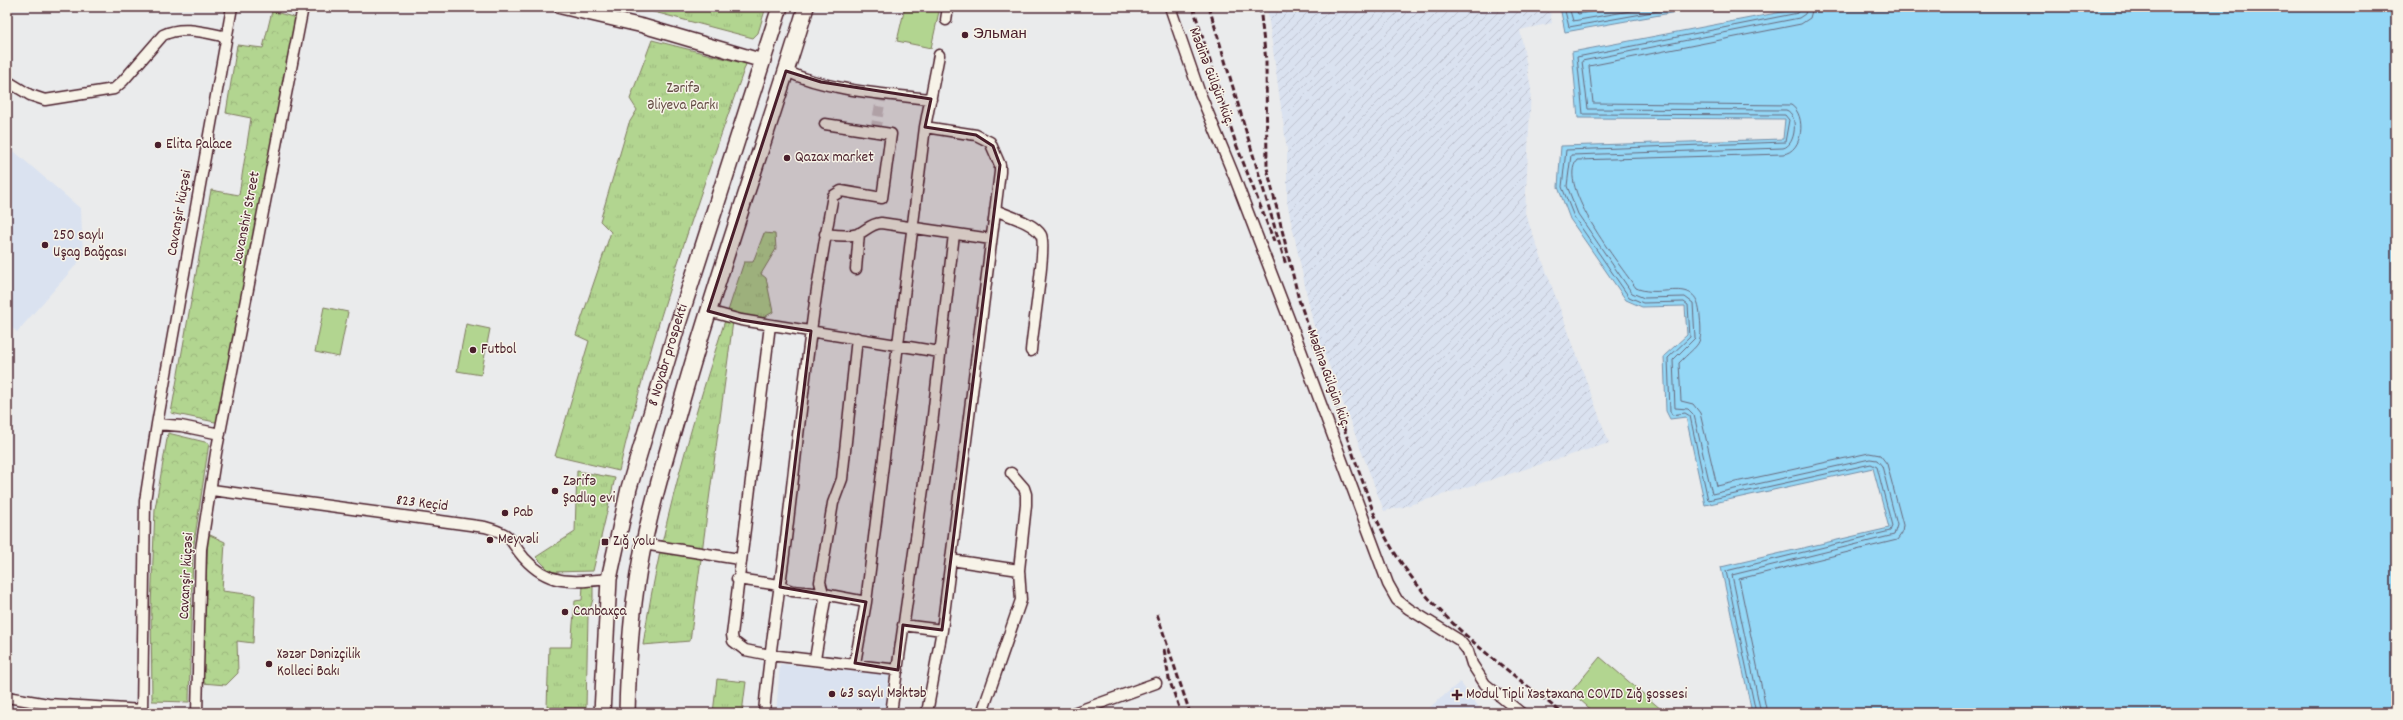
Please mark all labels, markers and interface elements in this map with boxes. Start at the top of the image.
place label: Эльман [973,24,1027,46]
street label: Mədinə Gülgün küç. [1182,25,1240,129]
marker: Эльман [960,30,970,40]
park label: Zərifə Əliyeva Parkı [648,78,718,117]
place label: Elita Palace [166,134,233,156]
marker: Elita Palace [153,140,163,150]
place label: Qazax market [795,147,874,169]
marker: Qazax market [782,153,792,163]
street label: Cavanşir küçəsi [162,168,198,258]
street label: Javanshir Street [227,169,267,266]
place label: 250 saylı Uşag Bağçası [53,225,127,264]
marker: 250 saylı Uşag Bağçası [40,240,50,250]
street label: 8 Noyabr prospekti [643,301,695,409]
street label: Mədinə Gülgün küç. [1300,326,1356,432]
place label: Futbol [481,339,517,361]
marker: Futbol [468,345,478,355]
place label: Zərifə Şadlıg evi [563,471,615,510]
marker: Zərifə Şadlıg evi [550,486,560,496]
street label: 823 Keçid [395,490,449,518]
place label: Pab [513,502,533,524]
marker: Pab [500,508,510,518]
place label: Meyvəli [498,529,539,551]
place label: Zığ yolu [613,531,655,553]
street label: Cavanşir küçəsi [174,532,200,620]
marker: Meyvəli [485,535,495,545]
marker: Zığ yolu [600,537,610,547]
place label: Canbaxça [573,601,628,623]
marker: Canbaxça [560,607,570,617]
place label: Xəzər Dənizçilik Kolleci Bakı [277,644,361,683]
marker: Xəzər Dənizçilik Kolleci Bakı [264,659,274,669]
place label: 63 saylı Məktəb [840,683,926,705]
place label: Modul Tipli Xəstəxana COVID Zığ şossesi [1466,684,1687,706]
marker: 63 saylı Məktəb [827,689,837,699]
marker: Modul Tipli Xəstəxana COVID Zığ şossesi [1451,689,1463,701]

